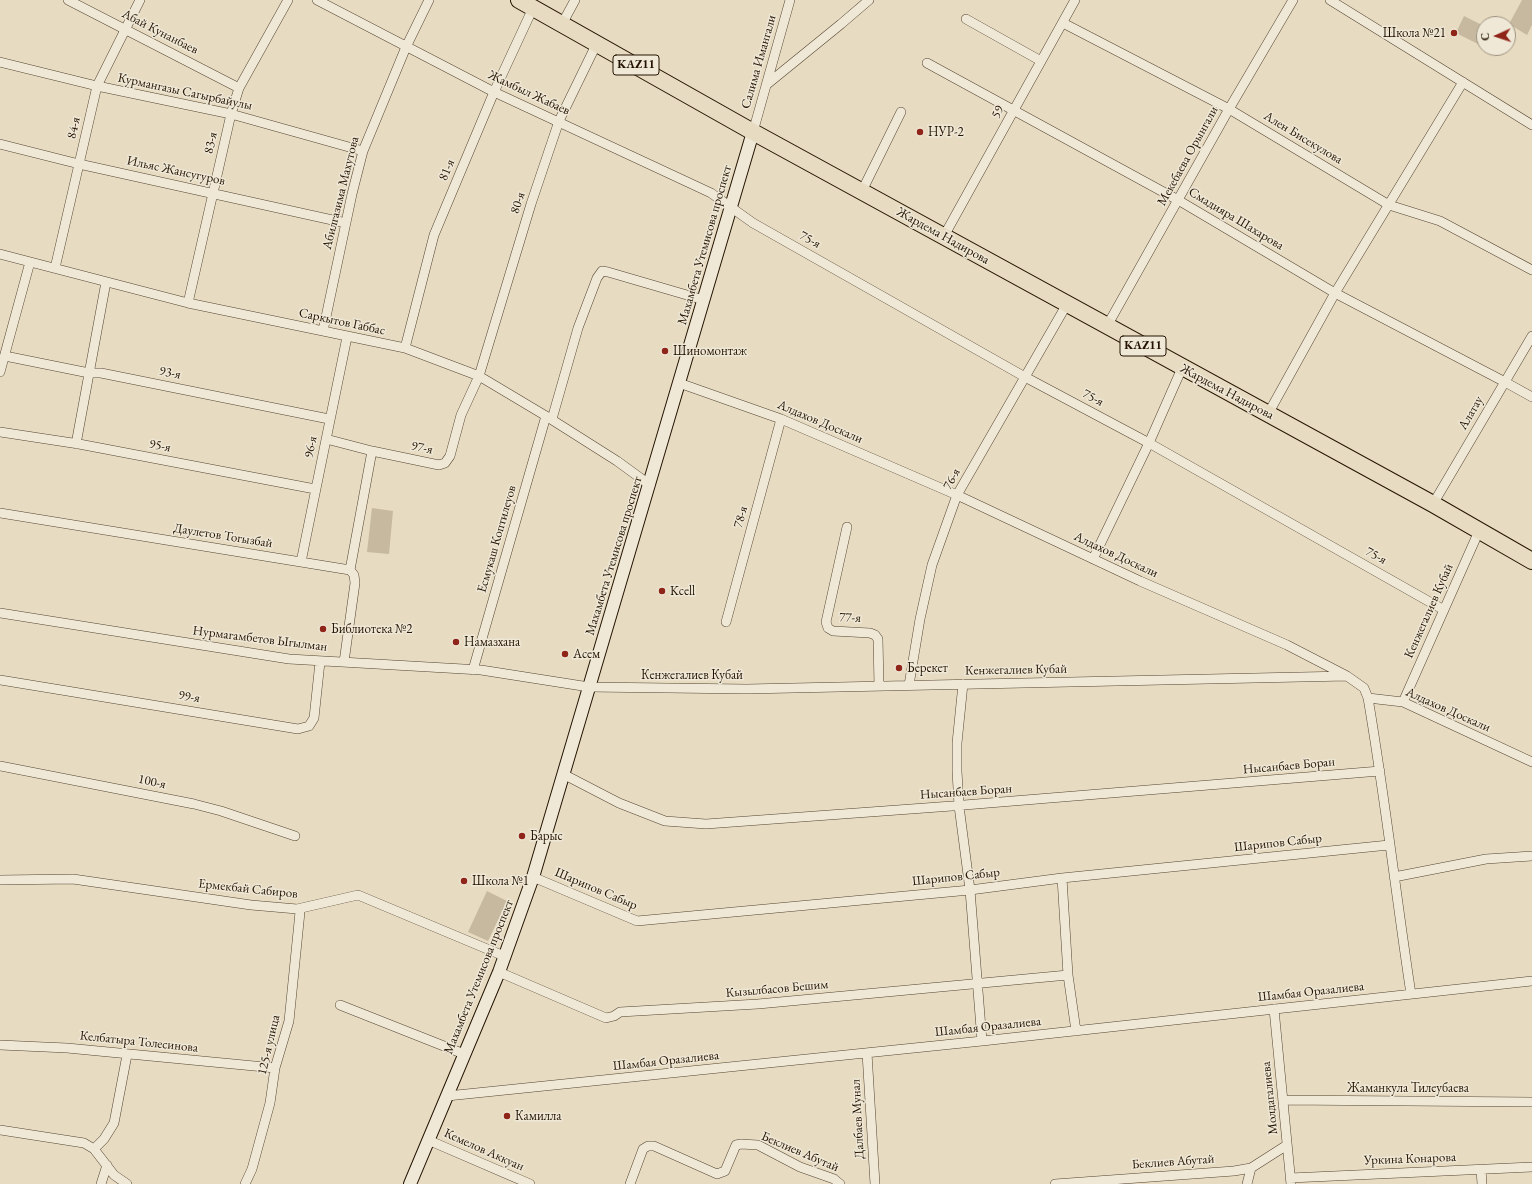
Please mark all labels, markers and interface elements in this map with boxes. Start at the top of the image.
street label: Абай Кунанбаев [119,6,201,58]
street label: Салима Имангали [738,13,780,111]
north arrow [1476,16,1516,56]
place label: Школа №21 [1383,25,1446,41]
marker: Школа №21 [1449,28,1459,38]
text: С [1478,32,1492,41]
road number: KAZ11 [613,55,659,75]
street label: Жамбыл Жабаев [486,67,572,119]
street label: Курмангазы Сагырбайулы [116,70,254,114]
street label: 59 [988,103,1008,121]
street label: Мекебаева Орынгали [1154,104,1222,208]
street label: Ален Бисекулова [1261,108,1345,168]
street label: 84-я [64,116,84,140]
place label: НУР-2 [928,124,964,140]
marker: НУР-2 [915,127,925,137]
street label: 83-я [201,131,221,155]
street label: Абилгазима Махутова [319,135,363,251]
street label: Ильяс Жансугуров [125,153,227,189]
street label: 81-я [436,157,458,183]
street label: Махамбета Утемисова проспект [675,163,735,327]
street label: Смадияра Шахарова [1185,184,1287,254]
street label: 80-я [507,190,529,216]
street label: Жардема Надирова [894,204,992,268]
street label: 75-я [797,228,823,252]
street label: Саркытов Габбас [297,305,387,339]
road number: KAZ11 [1120,336,1166,356]
place label: Шиномонтаж [673,343,747,359]
marker: Шиномонтаж [660,346,670,356]
street label: Жардема Надирова [1178,361,1276,423]
street label: 93-я [158,363,182,383]
street label: 75-я [1080,386,1106,410]
street label: Алатау [1455,393,1487,433]
street label: Алдахов Доскали [775,397,865,447]
street label: 96-я [301,435,321,459]
street label: 95-я [148,436,172,456]
street label: 97-я [410,438,434,458]
street label: 76-я [940,466,964,492]
street label: Махамбета Утемисова проспект [582,475,646,637]
street label: Есмукаш Коптилеуов [474,483,520,595]
street label: 78-я [731,504,751,530]
street label: Даулетов Тогызбай [172,520,274,552]
street label: Алдахов Доскали [1071,529,1161,581]
street label: 75-я [1363,544,1389,568]
street label: Кенжегалиев Кубай [1401,561,1457,661]
place label: Kcell [670,583,695,599]
marker: Kcell [657,586,667,596]
street label: 77-я [839,610,861,626]
place label: Библиотека №2 [331,621,413,637]
street label: Нурмагамбетов Ыгылман [192,623,328,655]
marker: Библиотека №2 [318,624,328,634]
place label: Намазхана [464,634,520,650]
marker: Намазхана [451,637,461,647]
place label: Асем [573,646,600,662]
marker: Асем [560,649,570,659]
place label: Берекет [907,660,948,676]
street label: Кенжегалиев Кубай [965,661,1067,679]
marker: Берекет [894,663,904,673]
street label: Кенжегалиев Кубай [641,667,743,683]
street label: Алдахов Доскали [1403,684,1493,736]
street label: 99-я [177,687,201,707]
street label: Нысанбаев Боран [1242,754,1336,778]
street label: 100-я [137,771,167,793]
street label: Нысанбаев Боран [919,781,1013,803]
place label: Барыс [530,828,563,844]
marker: Барыс [517,831,527,841]
street label: Шарипов Сабыр [1233,831,1323,855]
street label: Шарипов Сабыр [552,865,640,913]
street label: Шарипов Сабыр [911,865,1001,889]
place label: Школа №1 [472,873,529,889]
street label: Ермекбай Сабиров [198,876,298,902]
marker: Школа №1 [459,876,469,886]
street label: Махамбета Утемисова проспект [441,897,517,1057]
street label: Кызылбасов Бешим [725,977,829,1001]
street label: Шамбая Оразалиева [1257,979,1365,1005]
street label: 125-я улица [255,1014,283,1076]
street label: Шамбая Оразалиева [934,1014,1042,1040]
street label: Келбатыра Толесинова [79,1028,199,1056]
street label: Шамбая Оразалиева [612,1048,720,1074]
street label: Молдагалиева [1258,1061,1282,1135]
street label: Далбаев Мунал [848,1079,868,1159]
street label: Жаманкула Тилеубаева [1347,1080,1469,1096]
place label: Камилла [515,1108,561,1124]
marker: Камилла [502,1111,512,1121]
street label: Кемелов Аккуан [441,1125,527,1175]
street label: Беклиев Абутай [759,1129,841,1175]
street label: Уркина Конарова [1364,1150,1456,1168]
street label: Беклиев Абутай [1131,1151,1215,1173]

